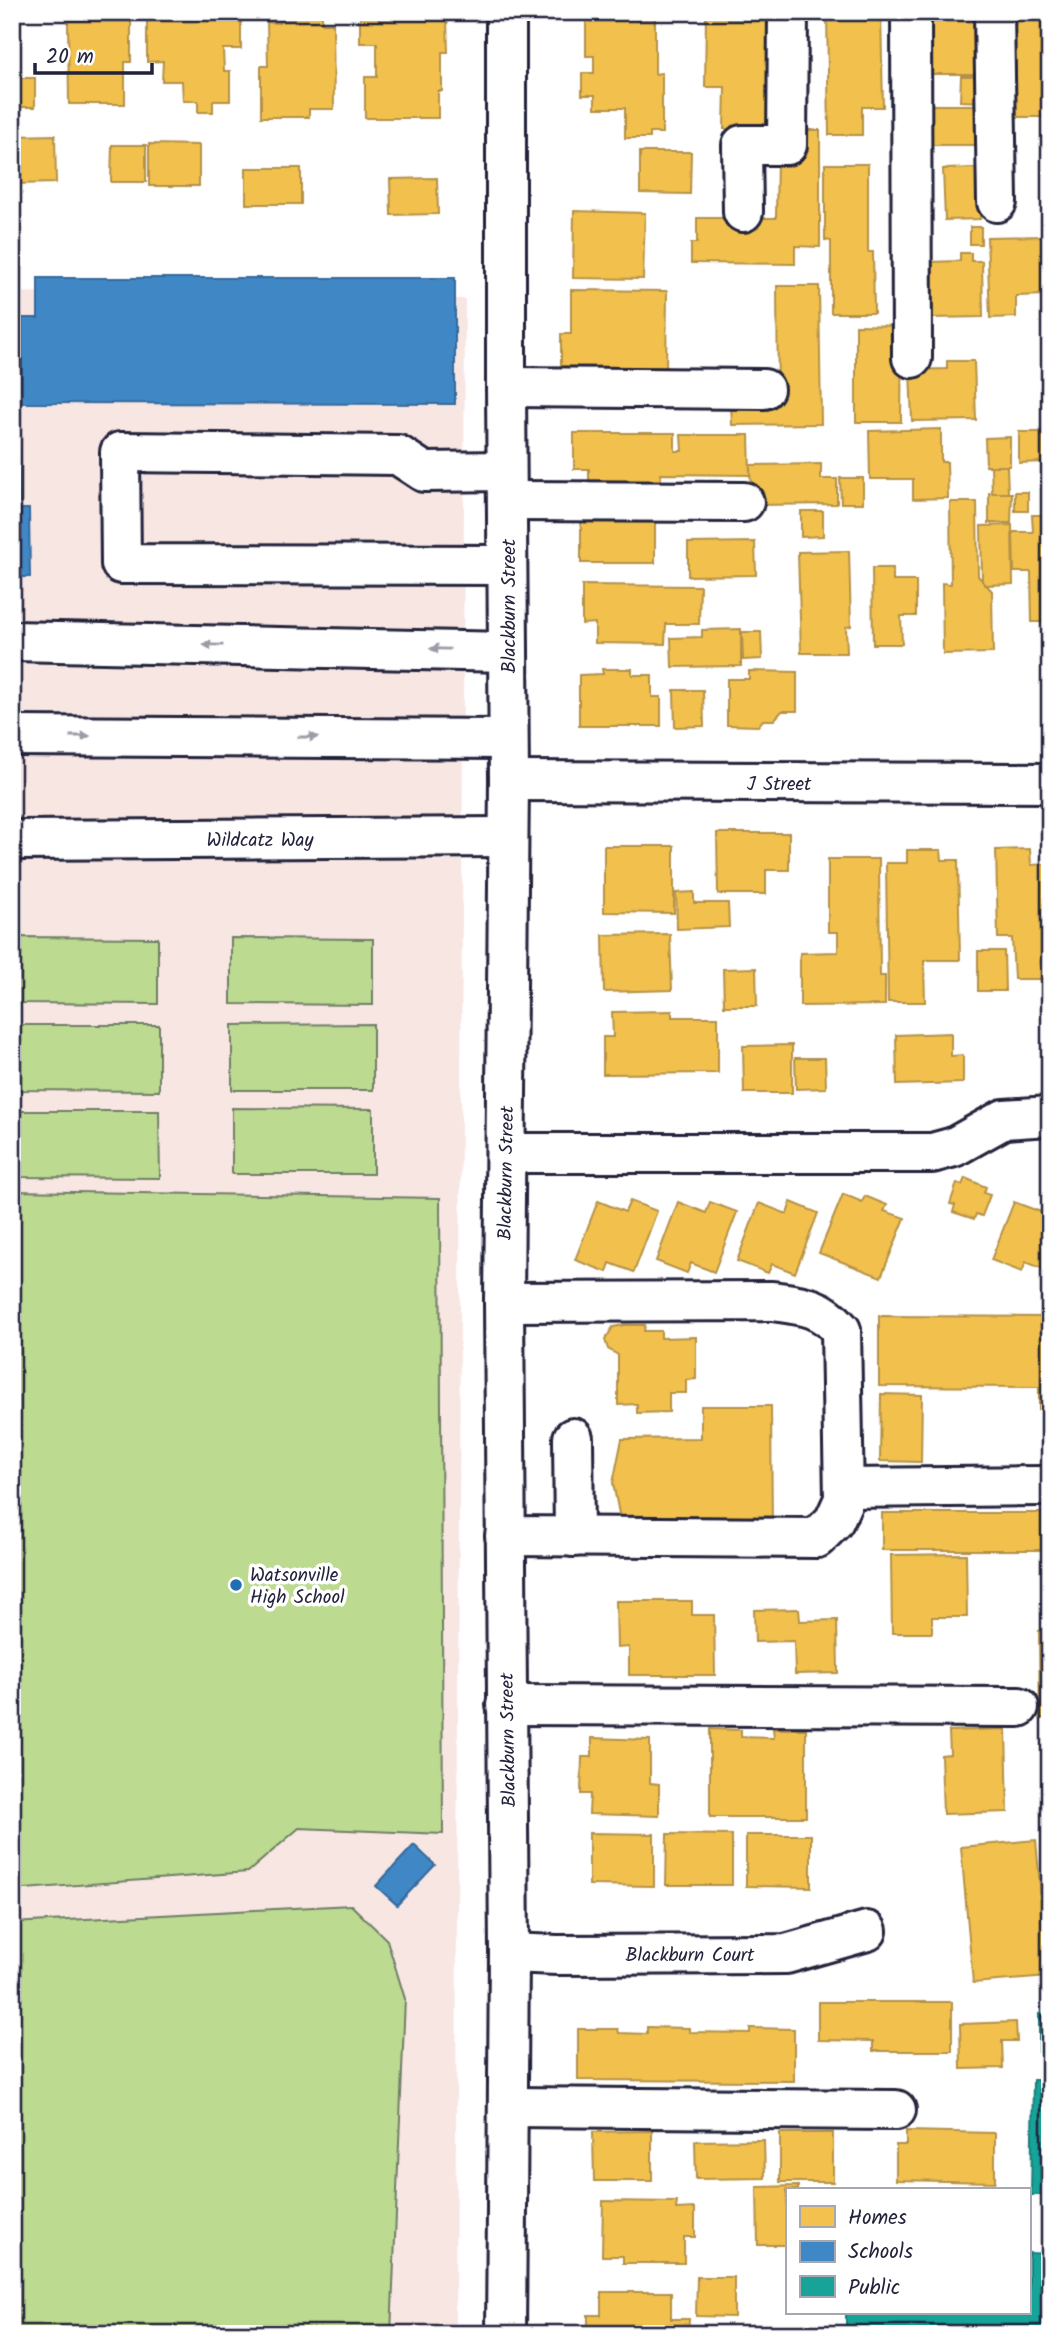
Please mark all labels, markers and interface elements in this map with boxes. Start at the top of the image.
scale bar [35,32,152,76]
text: 20 m [46,41,94,74]
street label: Blackburn Street [495,538,525,673]
one-way arrow [202,639,224,651]
one-way arrow [429,644,451,655]
one-way arrow [70,730,92,742]
one-way arrow [297,731,319,743]
street label: J Street [747,770,812,800]
street label: Wildcatz Way [207,826,315,856]
street label: Blackburn Street [491,1105,523,1240]
place label: Watsonville High School [250,1561,345,1613]
marker: Watsonville High School [228,1577,244,1593]
street label: Blackburn Street [493,1672,525,1807]
street label: Blackburn Court [626,1941,755,1971]
legend [786,2188,1030,2314]
text: Homes [848,2202,907,2235]
text: Schools [848,2236,913,2269]
text: Public [848,2272,900,2305]

